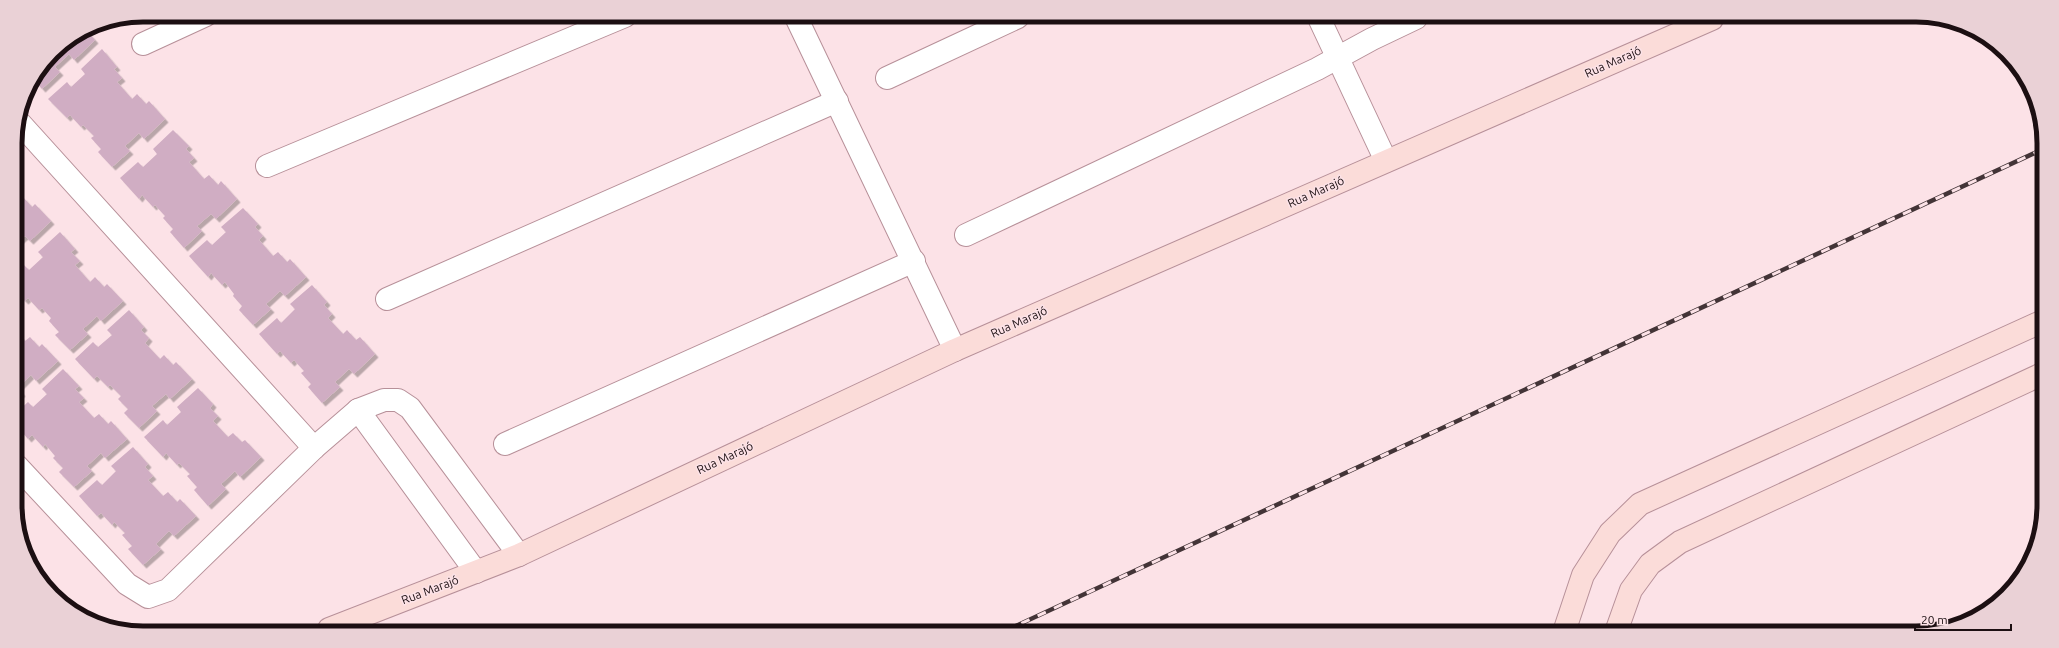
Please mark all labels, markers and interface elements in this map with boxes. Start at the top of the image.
street label: Rua Marajó [1583,43,1643,80]
street label: Rua Marajó [1286,173,1346,210]
street label: Rua Marajó [989,303,1049,340]
street label: Rua Marajó [695,439,755,476]
street label: Rua Marajó [399,573,460,606]
scale bar [1915,606,2011,632]
text: 20 m [1921,613,1948,626]

